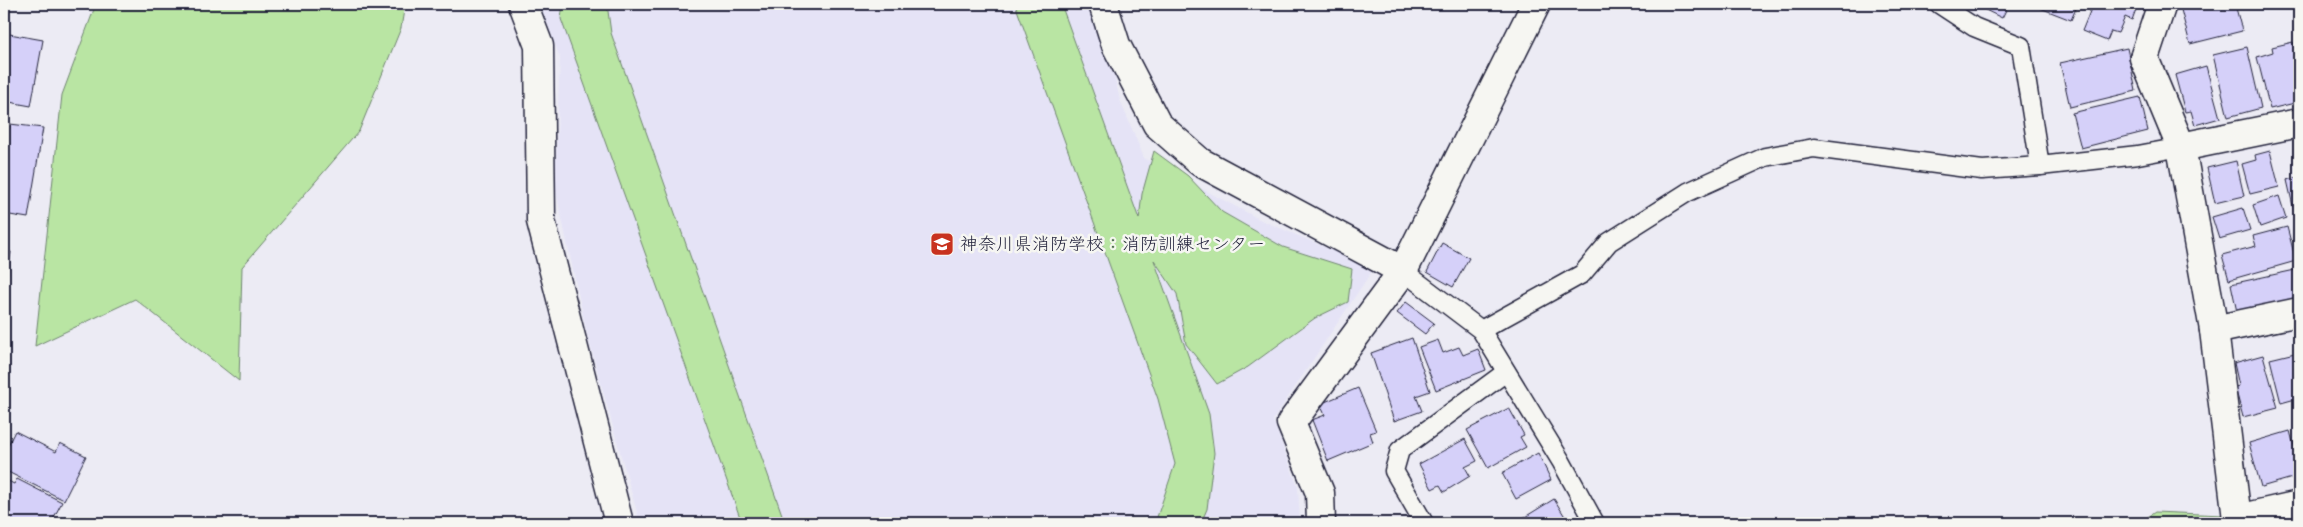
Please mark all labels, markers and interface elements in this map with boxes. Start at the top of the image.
school or university icon: 神奈川県消防学校：消防訓練センター [929,231,955,257]
place label: 神奈川県消防学校：消防訓練センター [960,231,1265,256]

